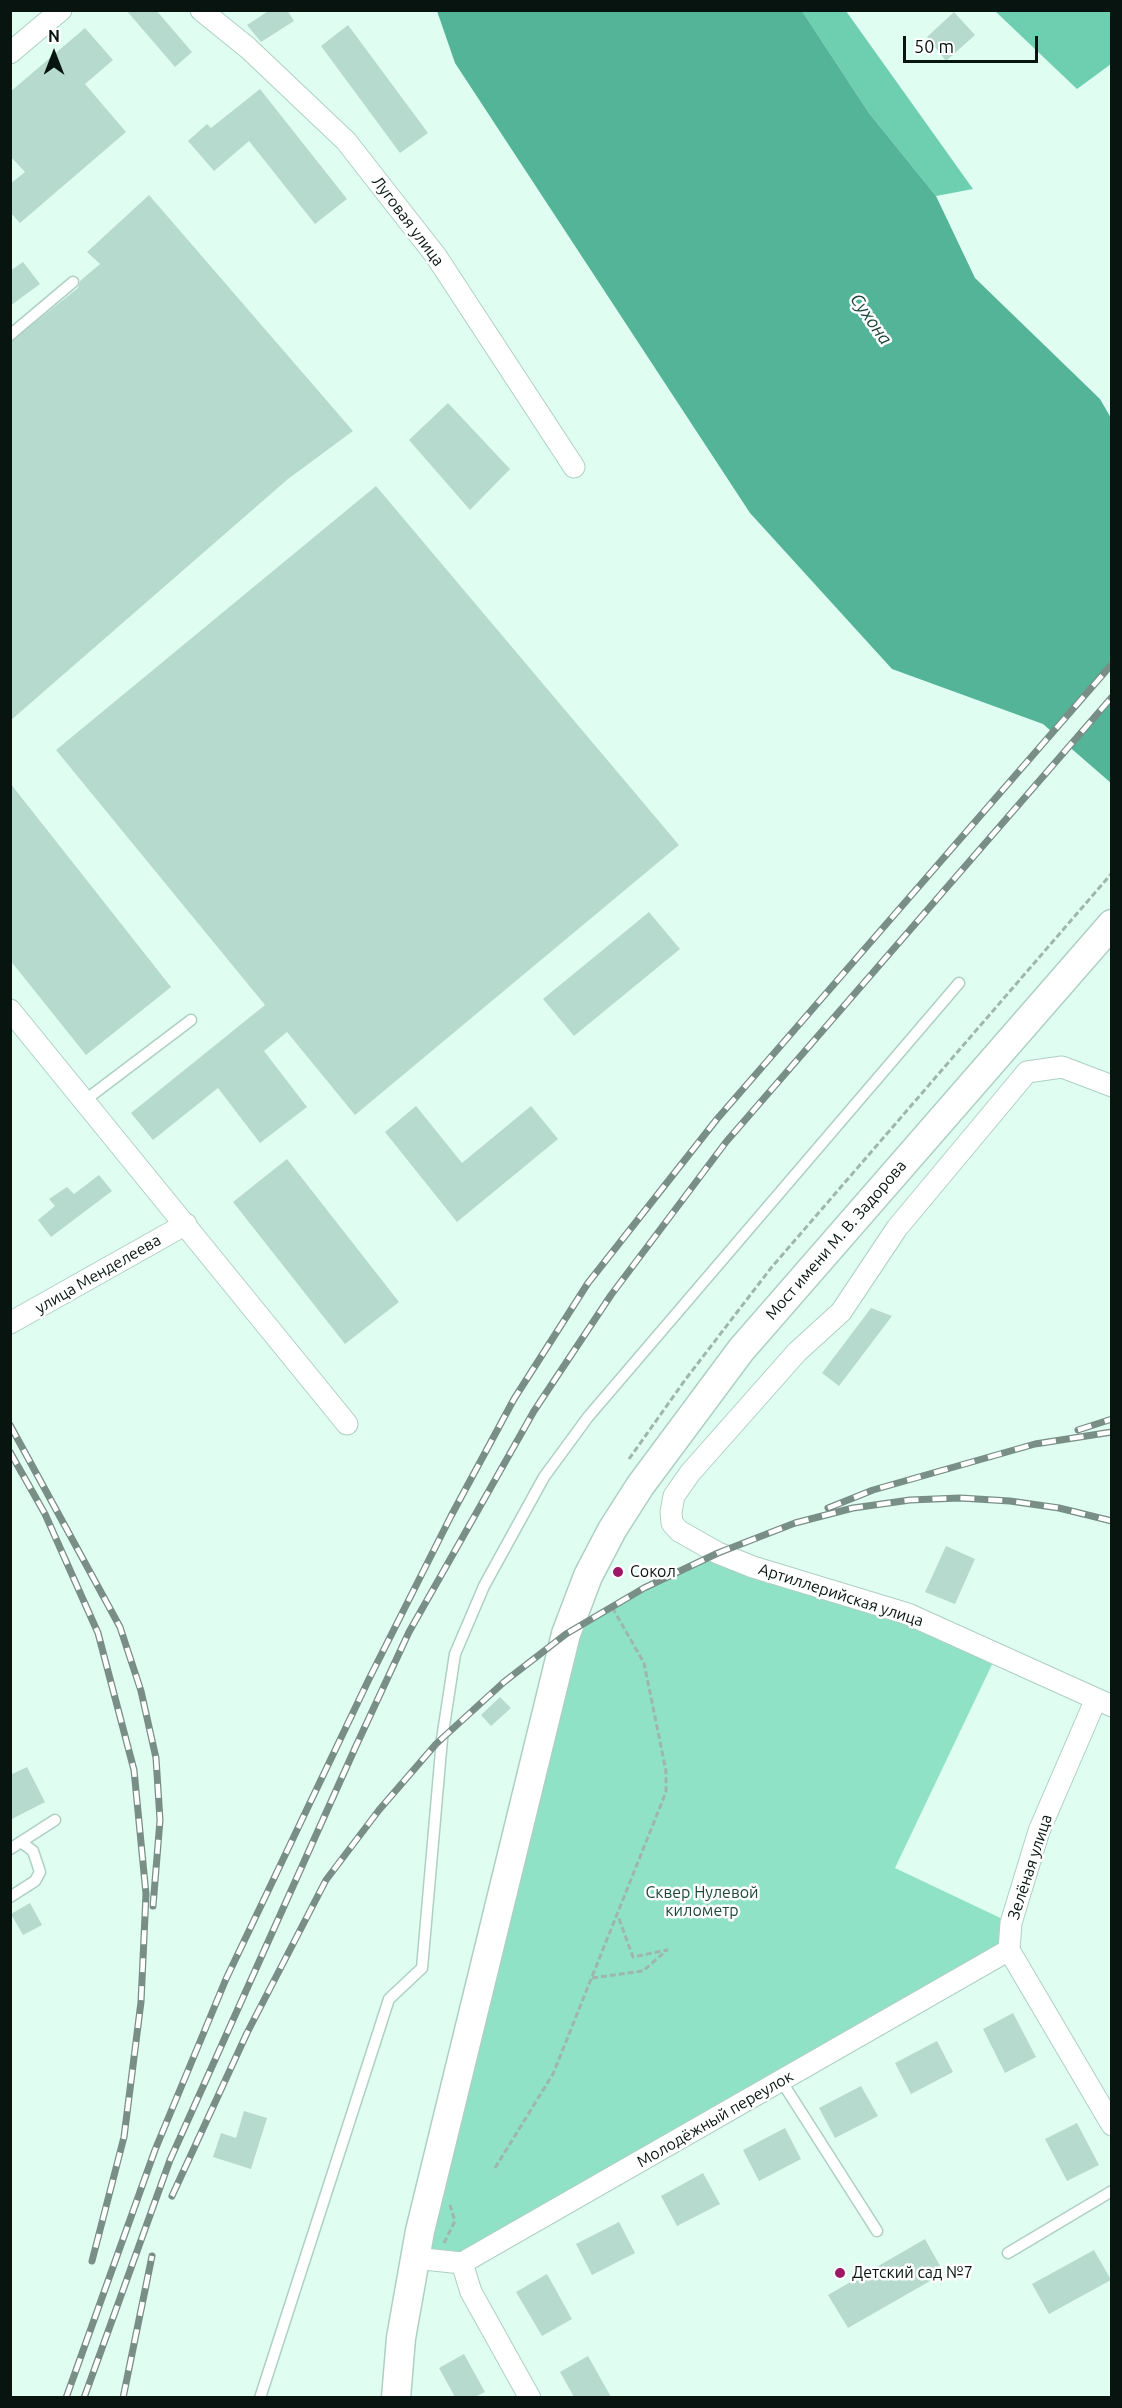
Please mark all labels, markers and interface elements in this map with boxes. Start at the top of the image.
north arrow [24,24,84,84]
scale bar [906,24,1041,62]
text: N [48,27,60,45]
text: 50 m [914,36,954,56]
street label: Луговая улица [368,172,448,270]
water label: Сухона [846,289,896,349]
street label: Мост имени М. В. Задорова [762,1156,910,1324]
street label: улица Менделеева [32,1230,164,1318]
street label: Артиллерийская улица [756,1559,926,1631]
place label: Сокол [630,1562,676,1582]
marker: Сокол [611,1565,625,1579]
street label: Зелёная улица [1004,1812,1056,1922]
park label: Сквер Нулевой километр [645,1883,759,1921]
street label: Молодёжный переулок [634,2066,796,2172]
place label: Детский сад №7 [852,2263,973,2283]
marker: Детский сад №7 [833,2266,847,2280]

